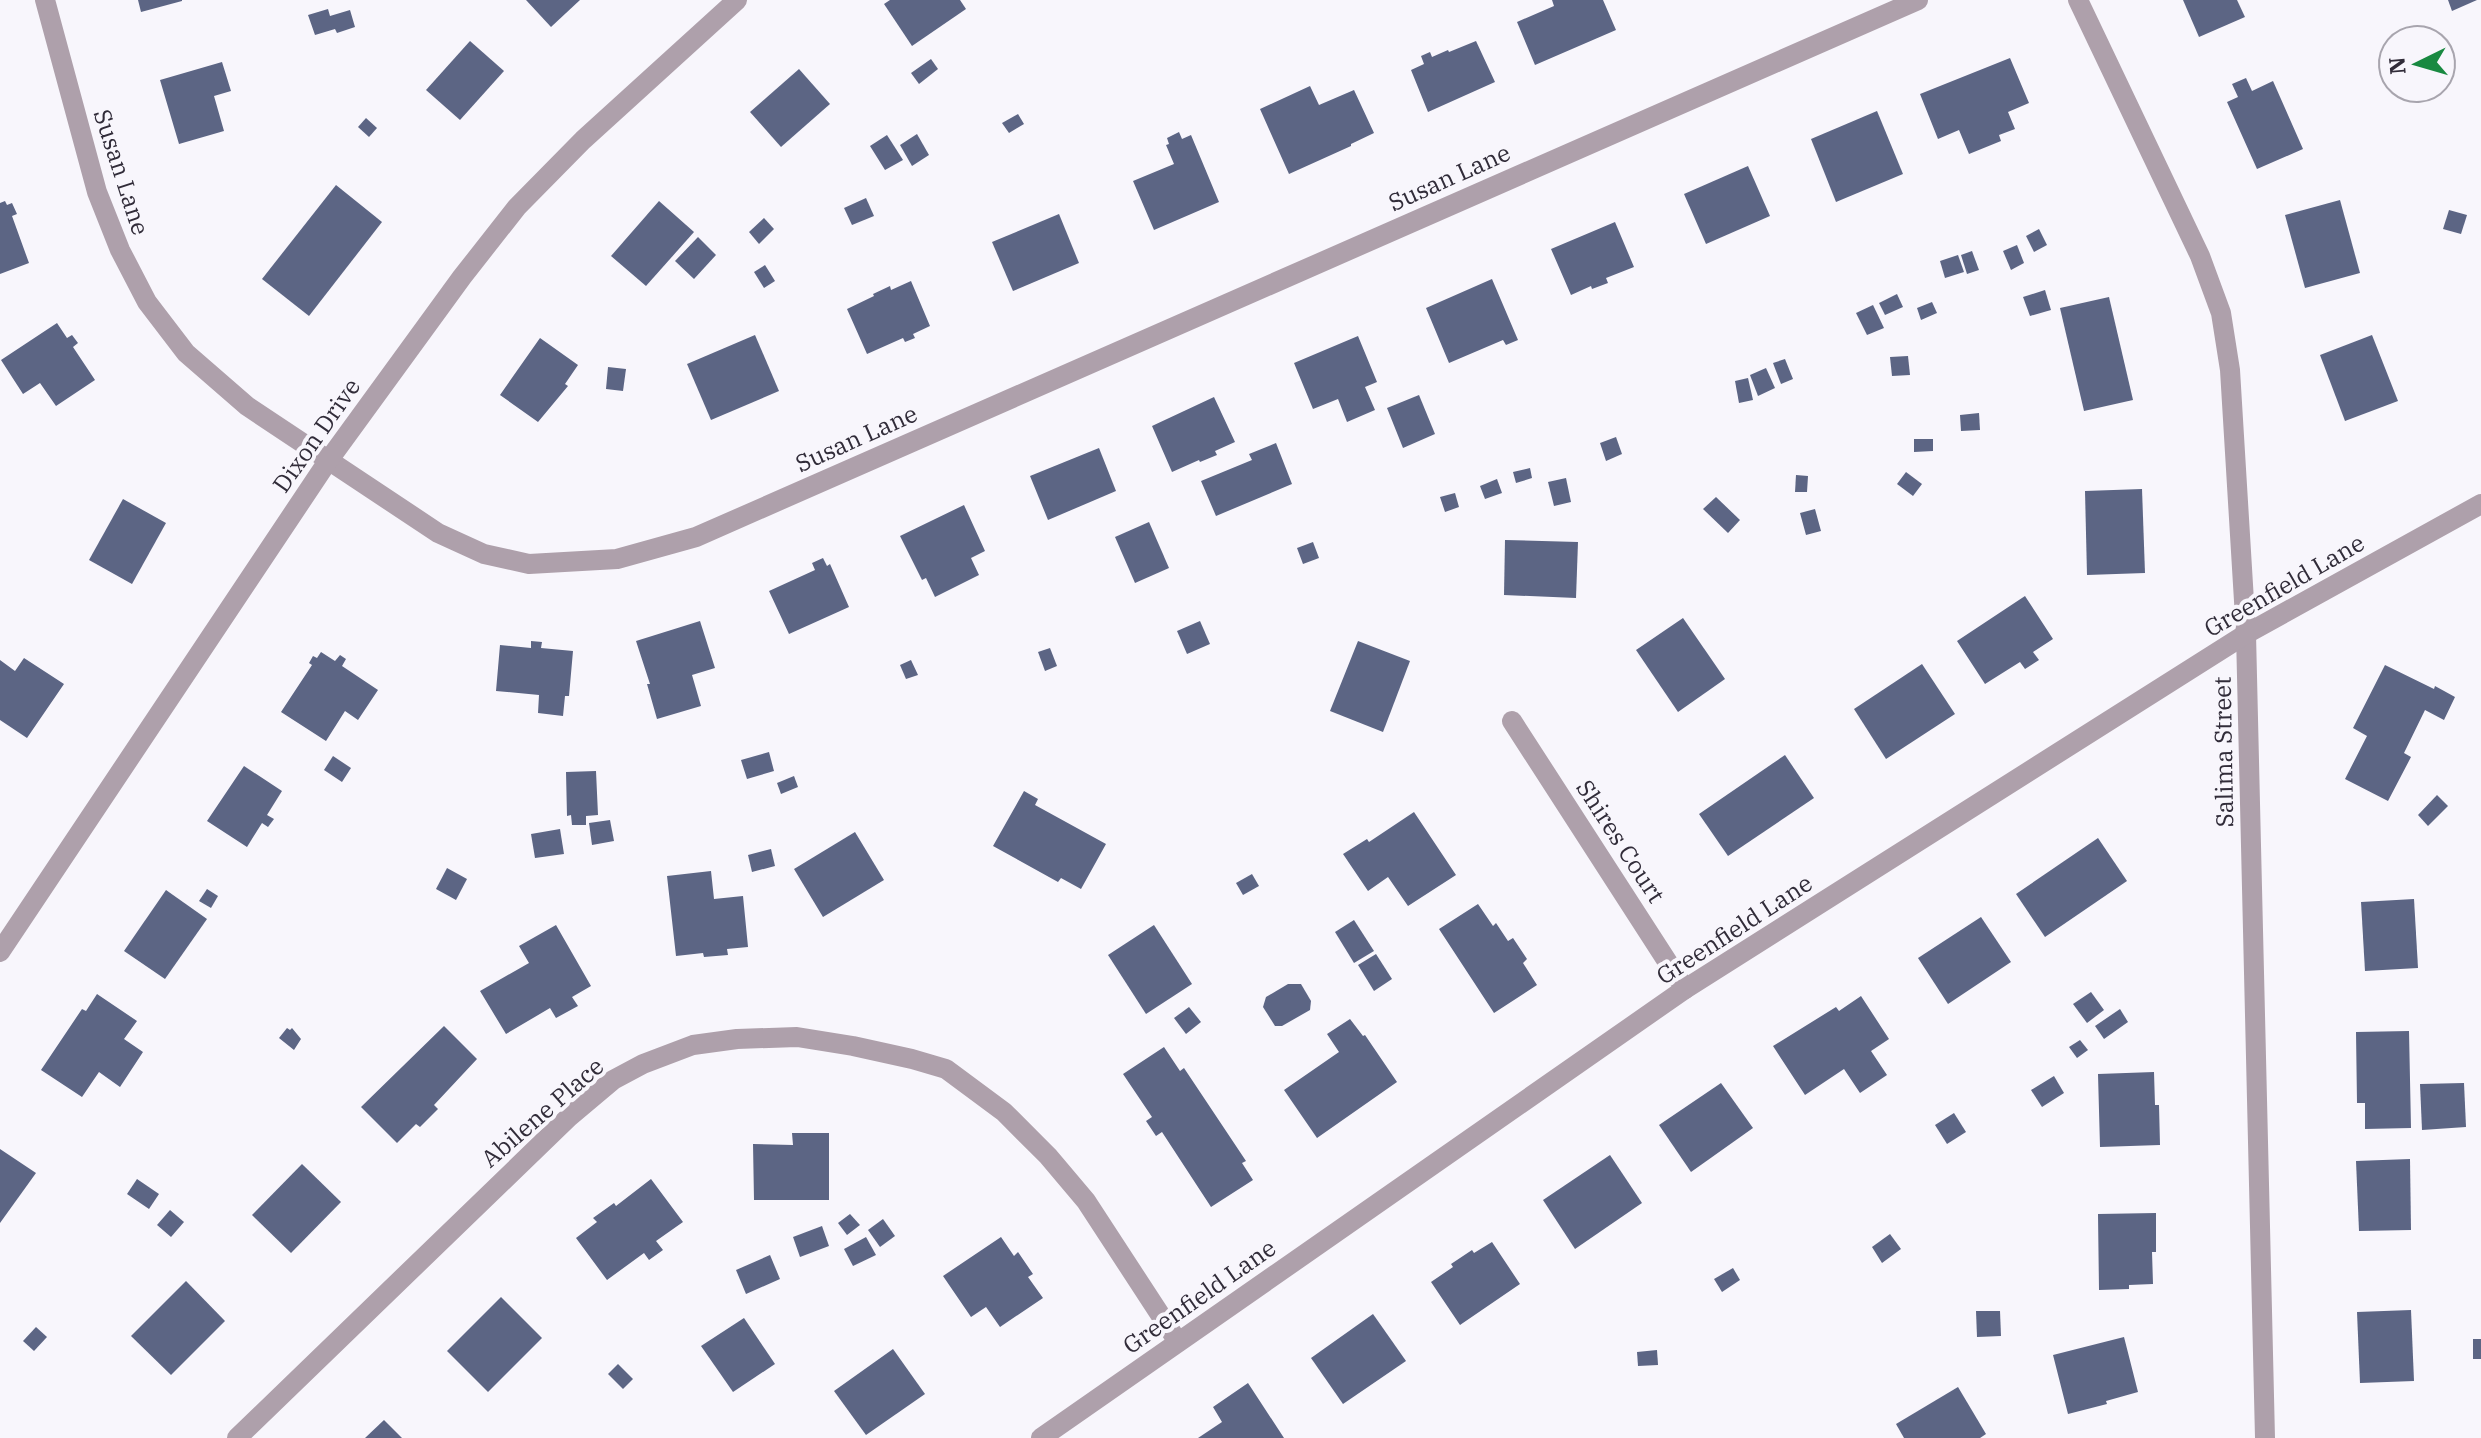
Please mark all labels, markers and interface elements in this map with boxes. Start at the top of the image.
north arrow [2377,24,2457,104]
text: N [2381,56,2412,76]
street label: Susan Lane [87,105,157,239]
street label: Susan Lane [1383,136,1515,218]
street label: Dixon Drive [265,372,367,498]
street label: Susan Lane [790,397,922,479]
street label: Greenfield Lane [2198,526,2370,644]
street label: Salima Street [2206,676,2240,828]
street label: Shires Court [1569,773,1673,909]
street label: Greenfield Lane [1650,867,1818,991]
street label: Abilene Place [474,1050,610,1174]
street label: Greenfield Lane [1116,1231,1282,1361]

